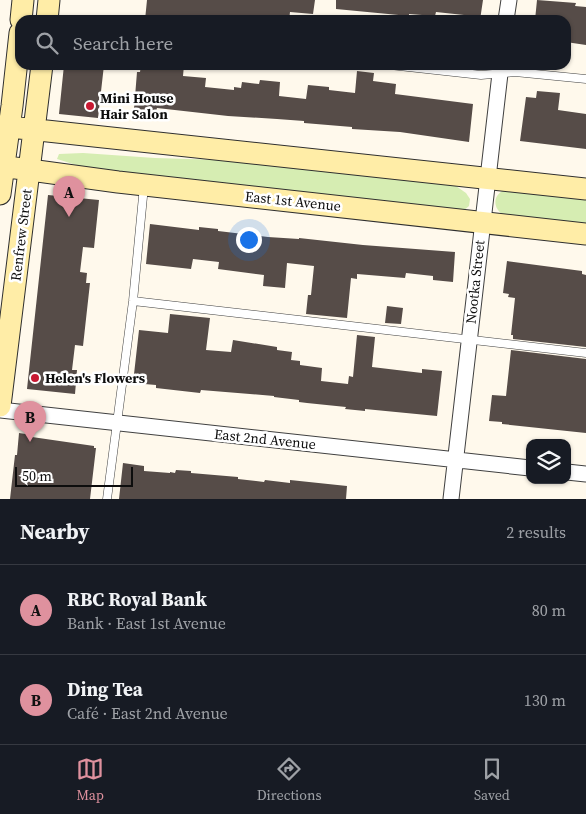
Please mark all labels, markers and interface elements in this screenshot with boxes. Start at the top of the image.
search box [15,15,571,70]
icon: search [33,29,61,57]
text: Search here [73,30,173,56]
place label: Mini House Hair Salon [100,88,173,124]
marker: Mini House Hair Salon [84,100,96,112]
pin: A [53,176,85,217]
street label: East 1st Avenue [244,186,342,216]
street label: Renfrew Street [5,187,37,282]
your location [236,227,262,253]
street label: Nootka Street [461,239,489,325]
place label: Helen's Flowers [45,368,146,388]
marker: Helen's Flowers [29,372,41,384]
pin: B [14,401,46,442]
street label: East 2nd Avenue [213,424,317,454]
map controls [526,439,571,484]
button: layers [526,439,571,484]
scale bar [15,464,132,487]
text: 50 m [22,466,52,486]
text: Nearby [20,517,90,546]
text: 2 results [506,521,566,543]
text: RBC Royal Bank [67,586,207,612]
text: A [31,599,41,621]
text: 80 m [532,599,566,621]
text: Bank · East 1st Avenue [67,612,226,634]
text: Ding Tea [67,676,143,702]
text: B [31,689,41,711]
text: 130 m [524,689,566,711]
text: Café · East 2nd Avenue [67,702,228,724]
tab: Map [76,755,104,805]
tab: Directions [257,755,321,805]
tab: Saved [474,755,510,805]

